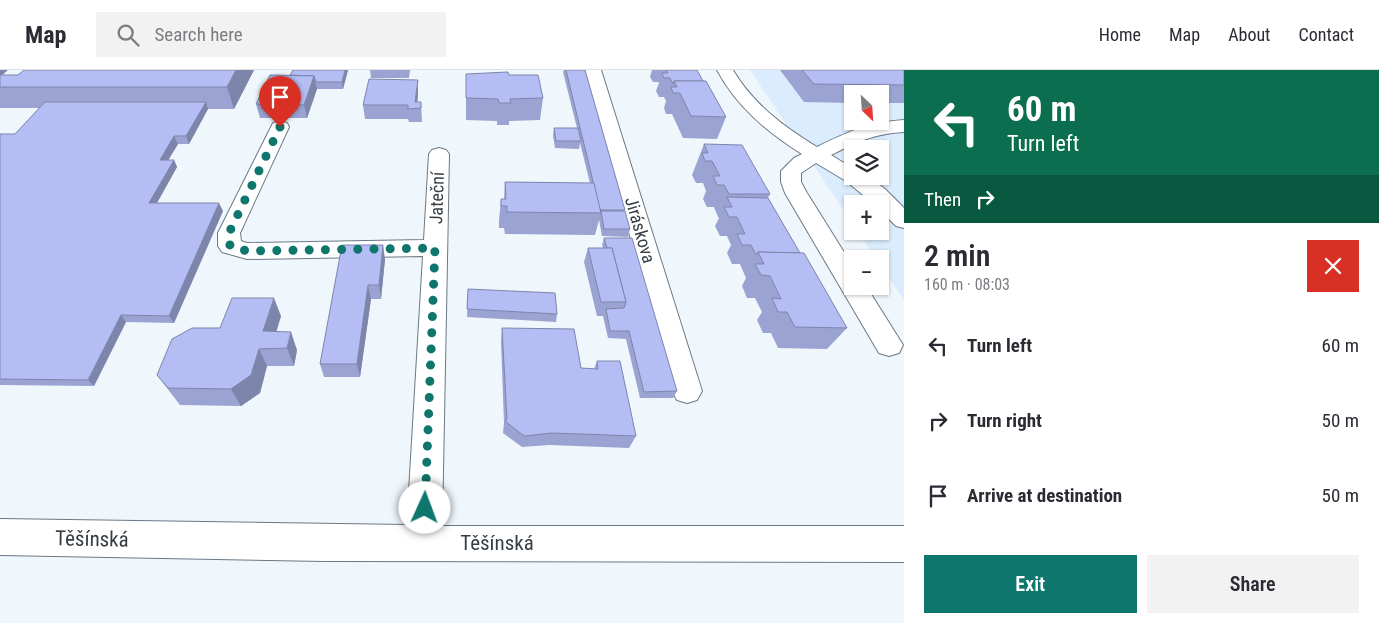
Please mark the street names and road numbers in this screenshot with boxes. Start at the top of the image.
street label: Jateční [425,171,448,225]
street label: Jiráskova [621,194,660,265]
street label: Těšínská [55,526,129,552]
street label: Těšínská [460,531,534,555]

